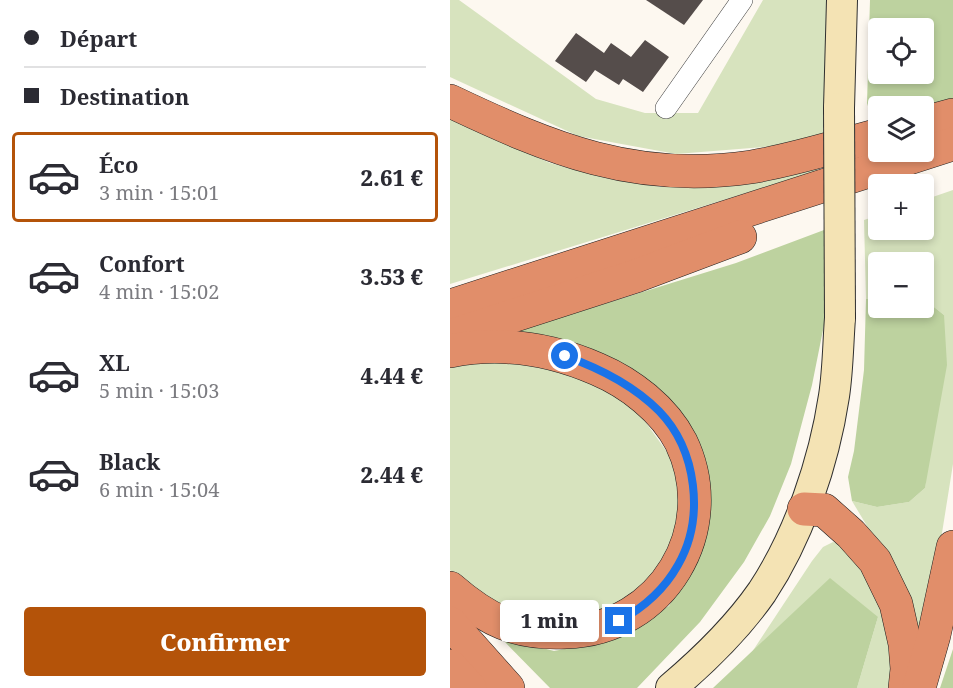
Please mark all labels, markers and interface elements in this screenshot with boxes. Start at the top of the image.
map controls [868,18,934,318]
button: locate [868,18,934,84]
text: Départ [60,23,137,53]
text: Destination [60,81,189,111]
button: layers [868,96,934,162]
text: Éco [99,149,138,179]
icon: car [27,150,81,204]
text: 2.61 € [361,162,423,192]
button: + [868,174,934,240]
text: 3 min · 15:01 [99,179,219,206]
text: Confort [99,248,185,278]
icon: car [27,249,81,303]
button: − [868,252,934,318]
text: 3.53 € [361,261,423,291]
text: 4 min · 15:02 [99,278,219,305]
route start [551,342,578,369]
text: XL [99,347,130,377]
icon: car [27,348,81,402]
text: 4.44 € [361,360,423,390]
text: 5 min · 15:03 [99,377,219,404]
text: Black [99,446,160,476]
icon: car [27,447,81,501]
text: 2.44 € [361,459,423,489]
text: 6 min · 15:04 [99,476,219,503]
callout: 1 min [499,600,598,642]
button: Confirmer [24,607,426,676]
text: 1 min [521,607,578,634]
route end [605,607,632,634]

